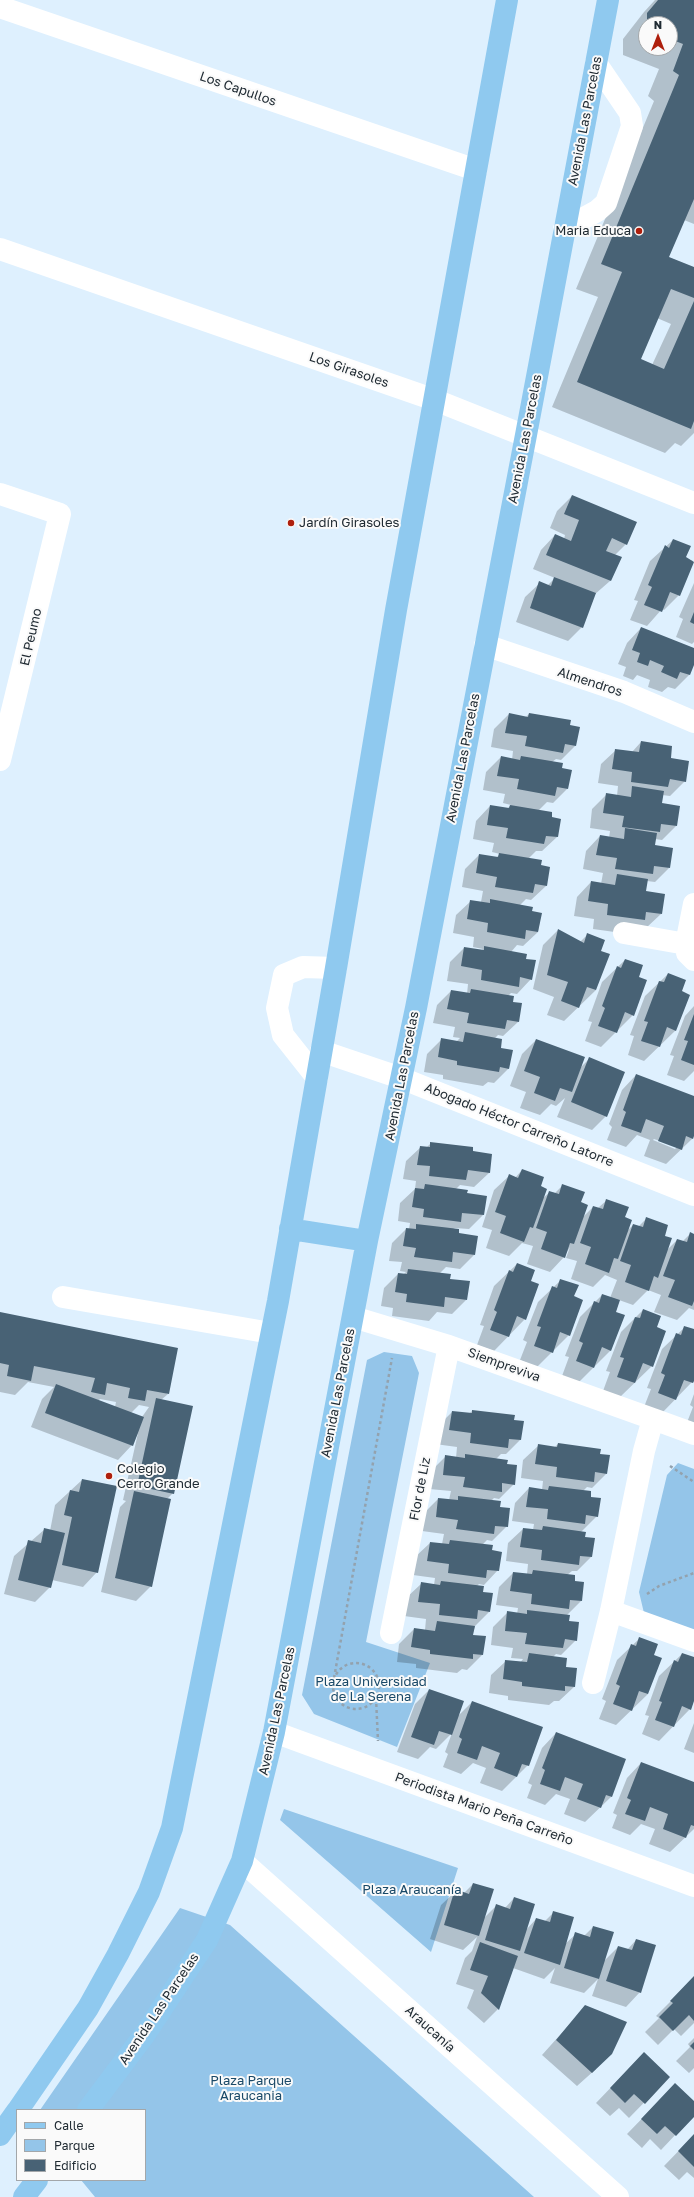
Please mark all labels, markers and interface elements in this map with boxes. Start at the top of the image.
north arrow [638,16,678,56]
text: N [654,18,662,31]
street label: Avenida Las Parcelas [565,55,605,187]
street label: Los Capullos [198,69,278,109]
place label: Maria Educa [555,223,631,239]
marker: Maria Educa [634,226,644,236]
street label: Los Girasoles [307,349,391,391]
street label: Avenida Las Parcelas [505,373,545,505]
place label: Jardín Girasoles [299,515,399,531]
marker: Jardín Girasoles [286,518,296,528]
street label: El Peumo [17,607,45,667]
street label: Almendros [556,664,624,700]
street label: Avenida Las Parcelas [443,692,483,824]
street label: Avenida Las Parcelas [382,1010,422,1142]
street label: Abogado Héctor Carreño Latorre [422,1080,616,1170]
street label: Avenida Las Parcelas [318,1327,358,1459]
street label: Siempreviva [466,1345,542,1385]
street label: Flor de Liz [406,1456,434,1522]
place label: Colegio Cerro Grande [117,1461,199,1492]
marker: Colegio Cerro Grande [104,1471,114,1481]
street label: Avenida Las Parcelas [256,1645,298,1777]
park label: Plaza Universidad de La Serena [315,1674,427,1705]
street label: Periodista Mario Peña Carreño [393,1769,575,1849]
park label: Plaza Araucanía [362,1882,462,1898]
street label: Avenida Las Parcelas [116,1950,202,2068]
street label: Araucanía [402,2002,458,2056]
park label: Plaza Parque Araucania [210,2073,292,2104]
legend [16,2109,146,2181]
text: Calle [54,2118,83,2133]
text: Parque [54,2138,95,2153]
text: Edificio [54,2158,96,2173]

